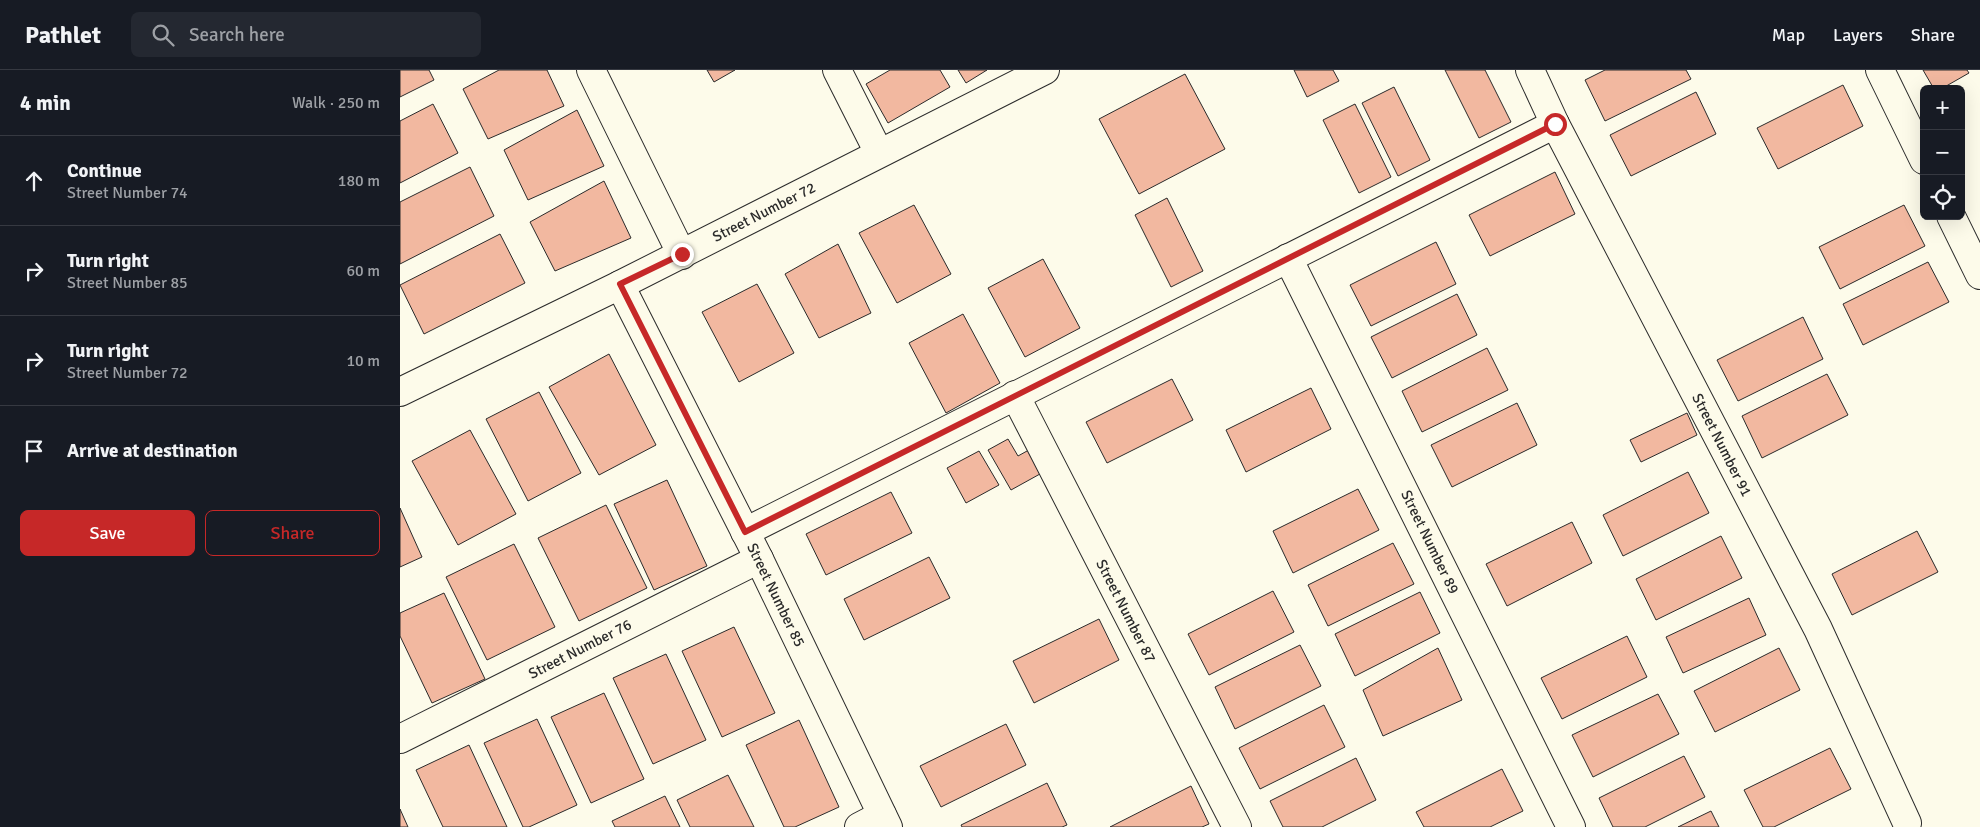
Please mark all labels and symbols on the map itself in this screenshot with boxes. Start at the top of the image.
route start [1544,113,1567,136]
street label: Street Number 72 [709,178,819,246]
route end [671,243,694,266]
street label: Street Number 91 [1688,390,1756,500]
street label: Street Number 89 [1397,487,1463,597]
street label: Street Number 85 [743,540,809,650]
street label: Street Number 87 [1092,556,1160,666]
street label: Street Number 76 [525,615,635,683]

